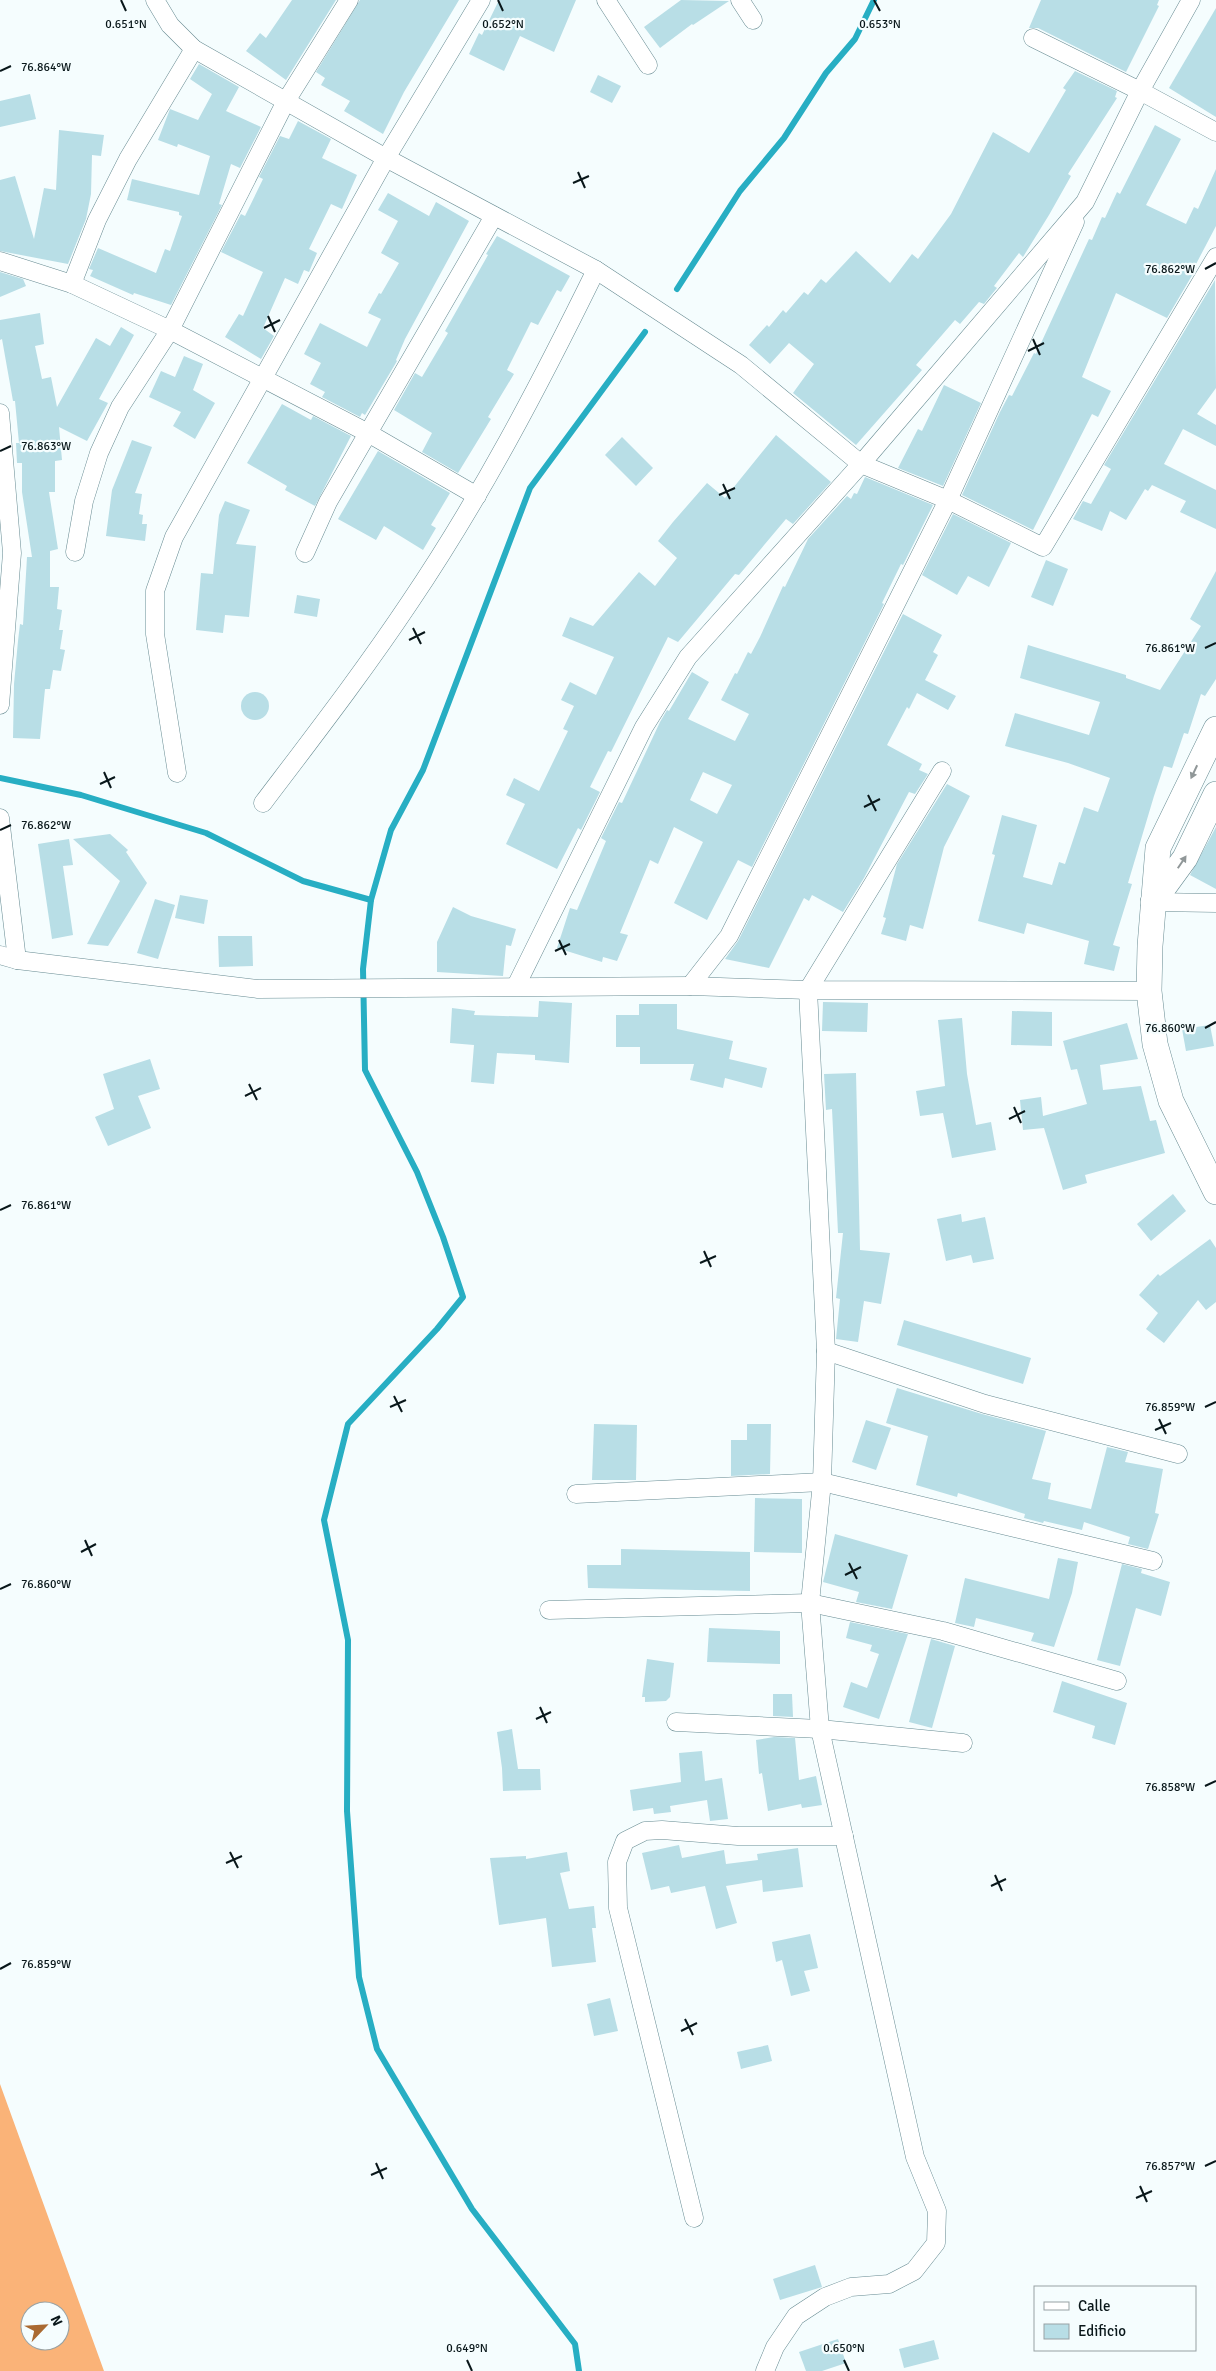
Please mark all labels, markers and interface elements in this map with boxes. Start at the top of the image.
text: 0.651°N [105,17,147,32]
text: 0.652°N [482,17,524,32]
text: 0.653°N [859,17,901,32]
text: 76.864°W [21,60,71,75]
text: 76.862°W [1145,262,1195,277]
text: 76.863°W [21,439,71,454]
text: 76.861°W [1145,641,1195,656]
one-way arrow [1190,765,1198,779]
text: 76.862°W [21,818,71,833]
one-way arrow [1177,855,1187,869]
text: 76.860°W [1145,1021,1195,1036]
text: 76.861°W [21,1198,71,1213]
text: 76.859°W [1145,1400,1195,1415]
text: 76.860°W [21,1577,71,1592]
text: 76.858°W [1145,1780,1195,1795]
text: 76.859°W [21,1957,71,1972]
text: 76.857°W [1145,2159,1195,2174]
legend [1034,2286,1196,2351]
text: Calle [1078,2297,1111,2315]
north arrow [20,2301,70,2351]
text: N [47,2313,66,2329]
text: Edificio [1078,2322,1126,2340]
text: 0.649°N [446,2341,488,2356]
text: 0.650°N [823,2341,865,2356]

